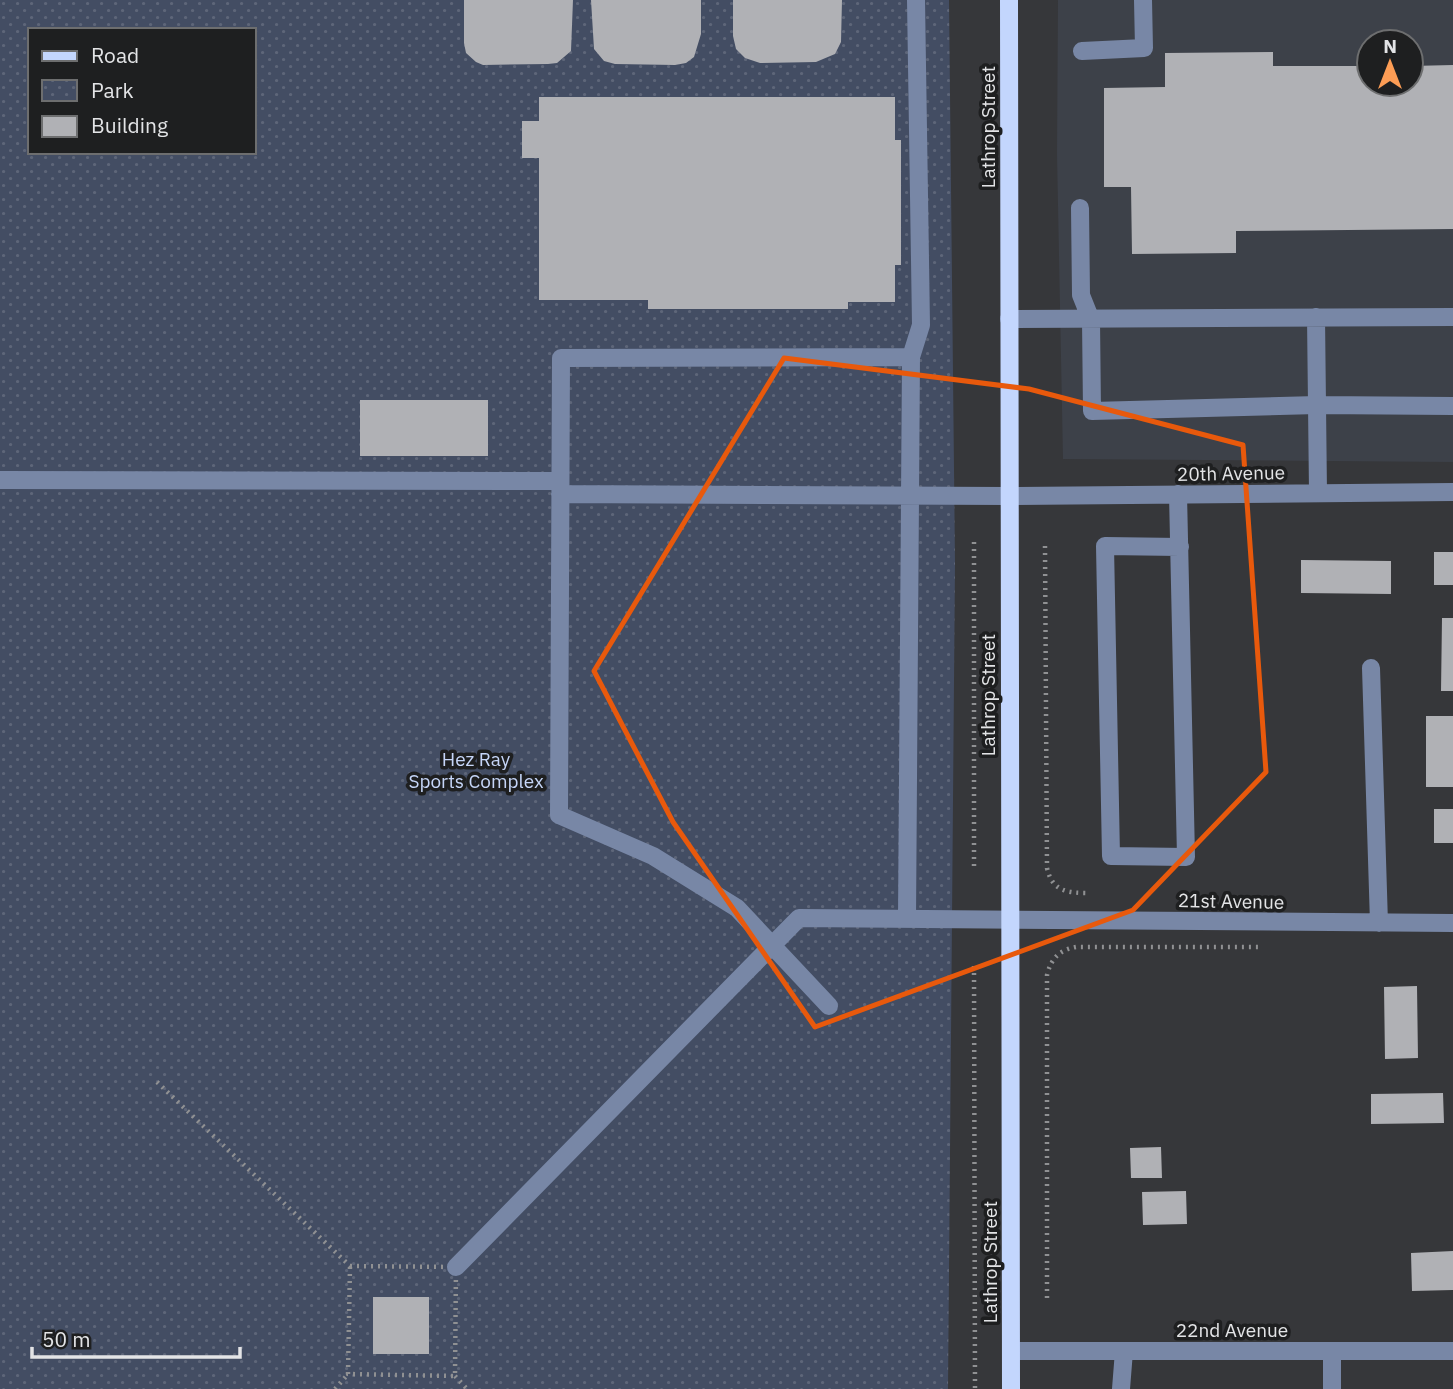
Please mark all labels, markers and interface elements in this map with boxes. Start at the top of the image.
legend [28,28,256,154]
north arrow [1355,28,1425,98]
text: N [1383,34,1397,58]
text: Road [91,41,139,69]
street label: Lathrop Street [976,66,1000,188]
text: Park [91,76,134,104]
text: Building [91,111,168,139]
street label: 20th Avenue [1177,460,1285,486]
street label: Lathrop Street [976,634,1000,756]
park label: Hez Ray Sports Complex [408,747,544,793]
street label: 21st Avenue [1178,888,1284,914]
street label: Lathrop Street [978,1201,1002,1323]
scale bar [32,1316,240,1360]
street label: 22nd Avenue [1176,1318,1288,1342]
text: 50 m [42,1325,91,1353]

